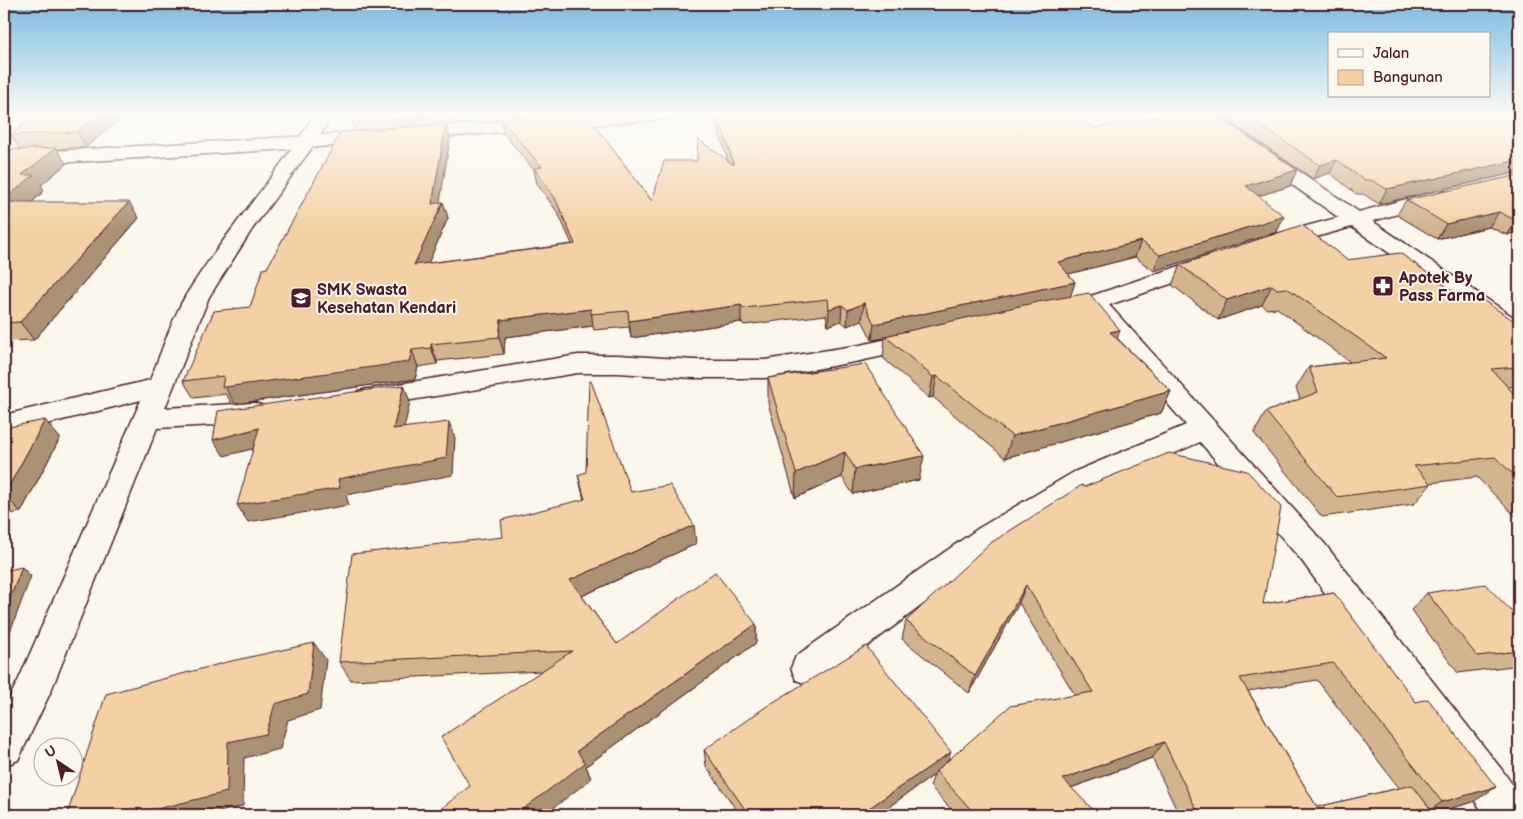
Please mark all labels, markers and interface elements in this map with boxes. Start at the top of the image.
legend [1328,32,1490,98]
text: Jalan [1373,44,1409,63]
text: Bangunan [1373,68,1443,87]
place label: Apotek By Pass Farma [1398,269,1485,306]
pharmacy icon: Apotek By Pass Farma [1371,274,1395,298]
place label: SMK Swasta Kesehatan Kendari [317,281,456,318]
school or university icon: SMK Swasta Kesehatan Kendari [289,286,313,310]
north arrow [32,736,82,786]
text: U [42,742,60,762]

